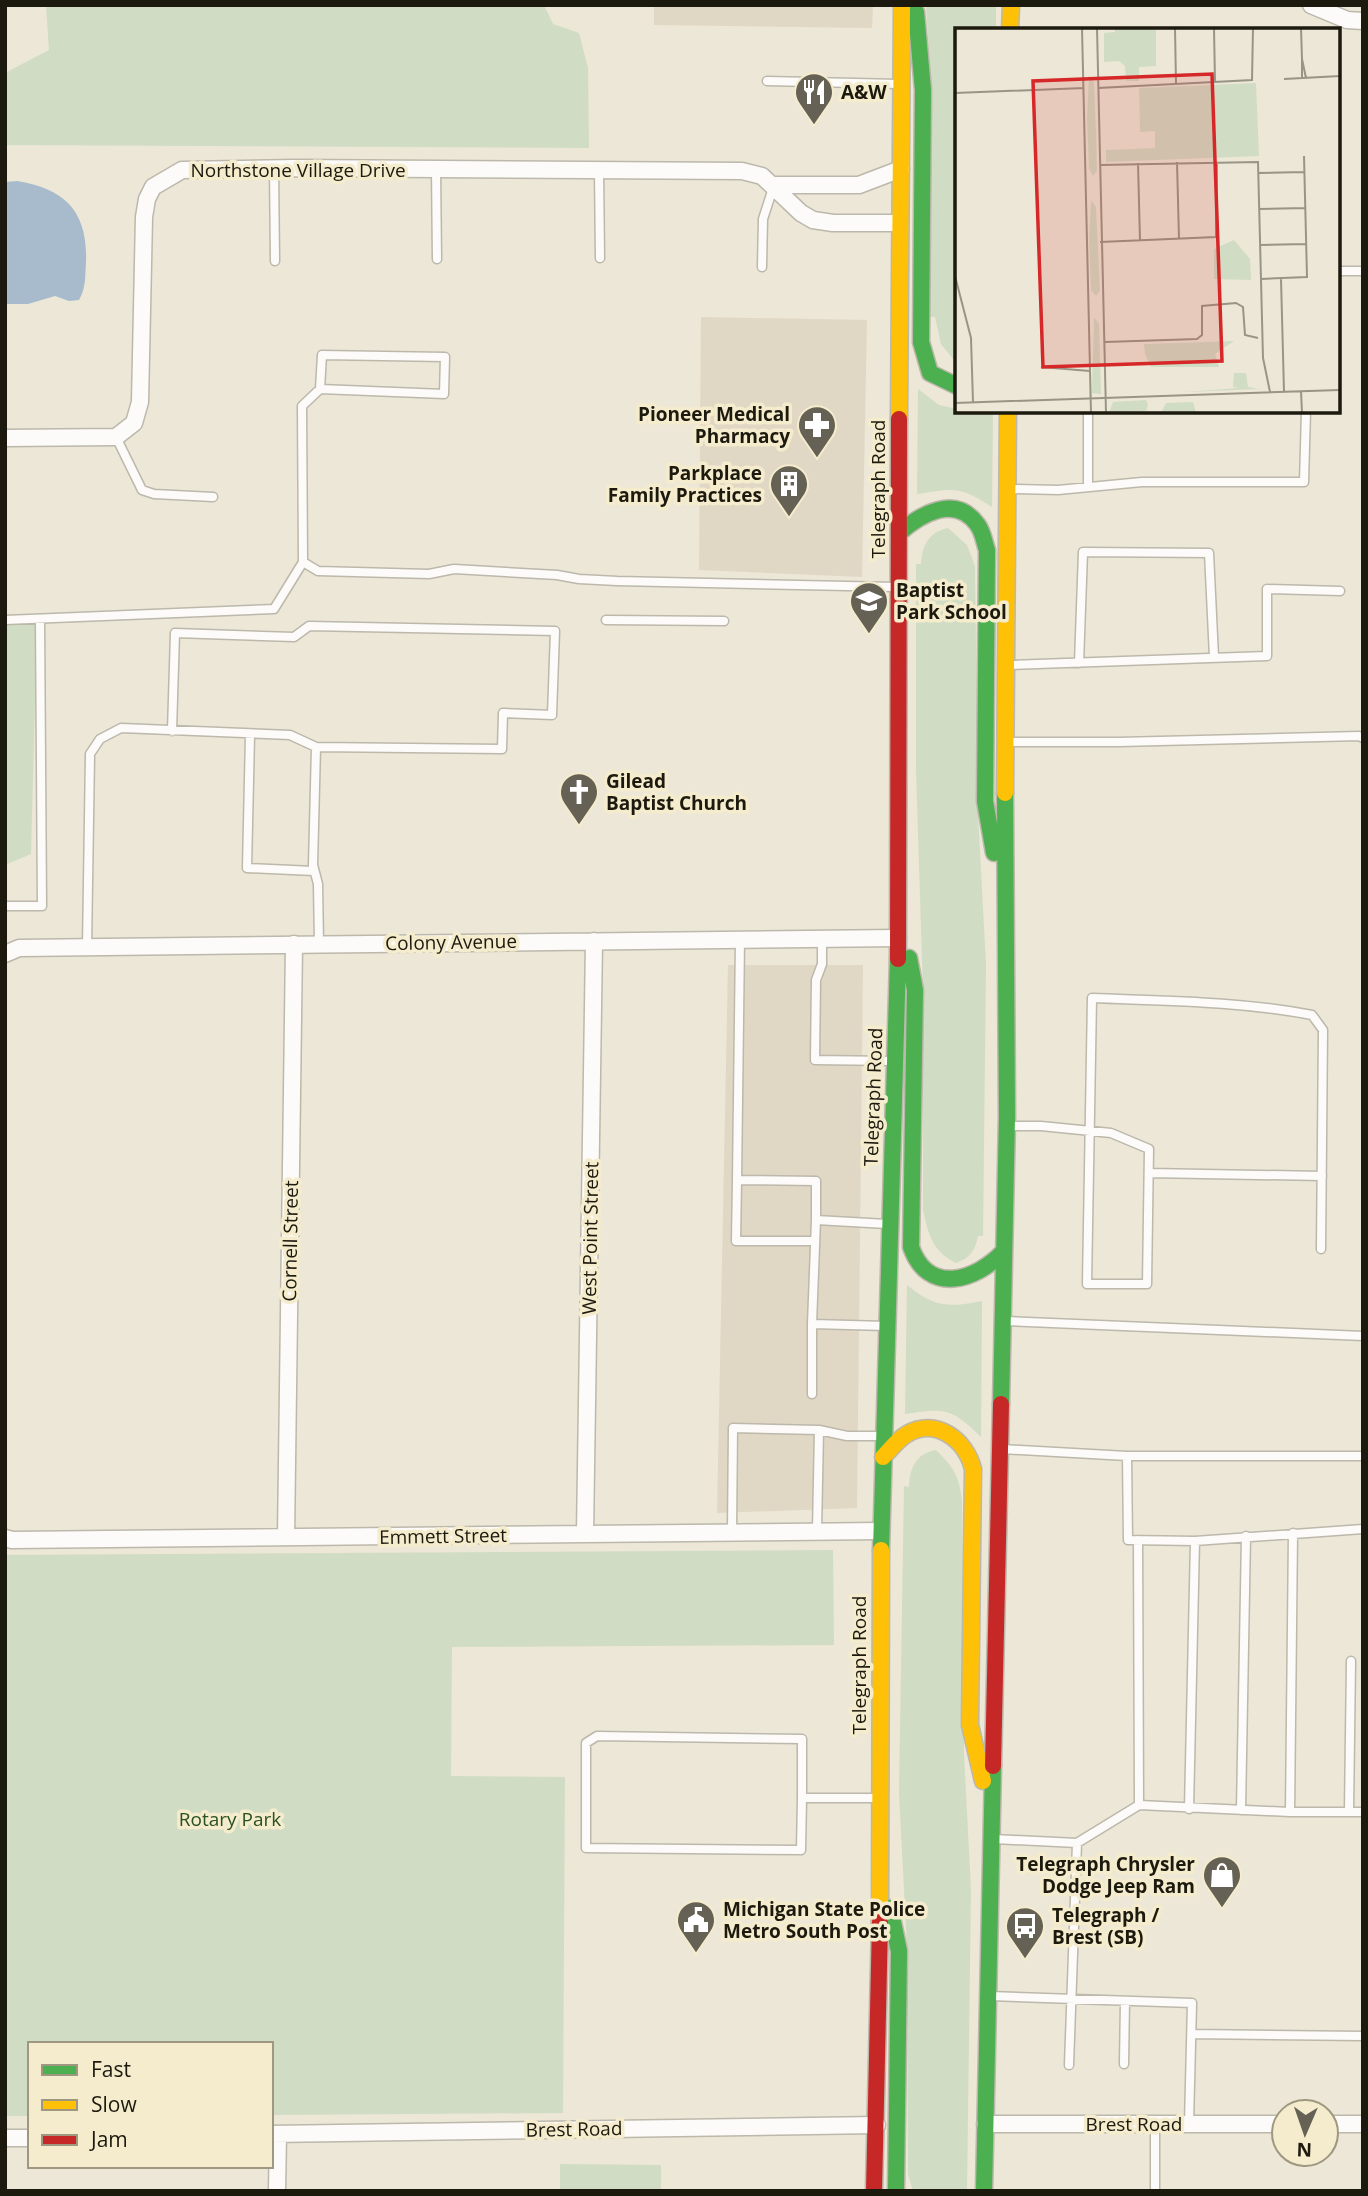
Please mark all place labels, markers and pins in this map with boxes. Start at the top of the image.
restaurant icon: A&W [793,71,835,126]
place label: A&W [841,79,887,105]
place label: Pioneer Medical Pharmacy [638,401,790,449]
pharmacy icon: Pioneer Medical Pharmacy [796,404,838,459]
place label: Parkplace Family Practices [608,460,762,508]
building icon: Parkplace Family Practices [768,463,810,518]
place label: Baptist Park School [896,577,1007,625]
school or university icon: Baptist Park School [848,580,890,635]
place label: Gilead Baptist Church [606,768,747,816]
church icon: Gilead Baptist Church [558,771,600,826]
place label: Telegraph Chrysler Dodge Jeep Ram [1016,1851,1195,1899]
shop icon: Telegraph Chrysler Dodge Jeep Ram [1201,1854,1243,1909]
place label: Michigan State Police Metro South Post [723,1896,925,1944]
public building icon: Michigan State Police Metro South Post [675,1899,717,1954]
place label: Telegraph / Brest (SB) [1052,1902,1160,1950]
bus stop icon: Telegraph / Brest (SB) [1004,1905,1046,1960]

